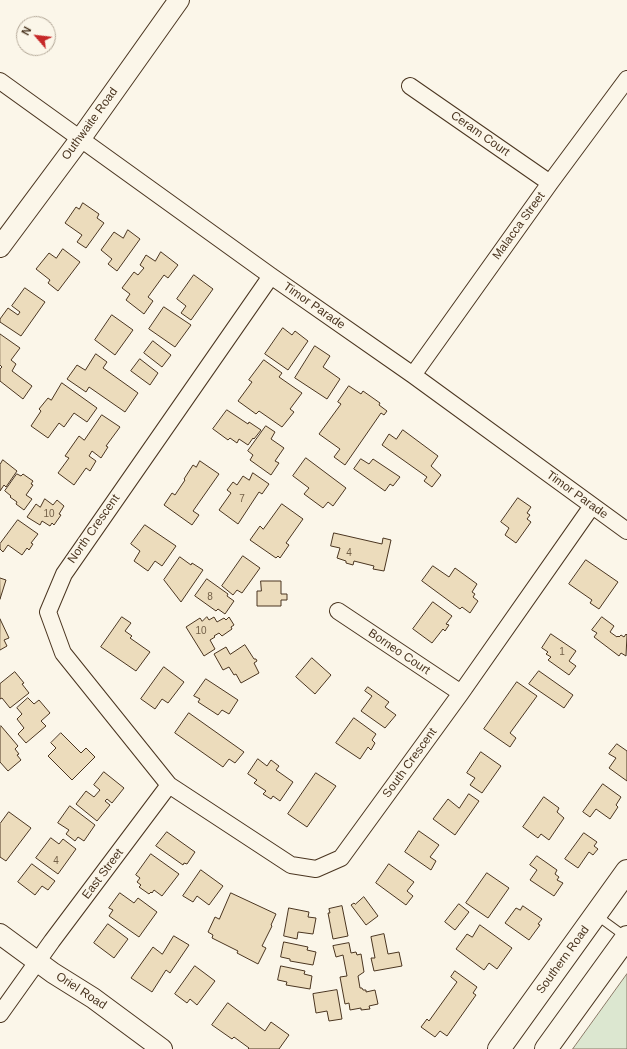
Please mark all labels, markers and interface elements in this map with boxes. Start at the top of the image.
north arrow [16,16,56,56]
text: N [19,25,33,37]
street label: Outhwaite Road [59,85,121,163]
street label: Ceram Court [448,108,512,160]
street label: Malacca Street [490,189,548,263]
street label: Timor Parade [280,279,348,333]
street label: Timor Parade [544,468,610,522]
street label: North Crescent [65,492,123,566]
house number: 7 [239,493,245,505]
house number: 10 [43,508,55,520]
house number: 4 [346,547,352,559]
house number: 8 [207,591,213,603]
house number: 10 [195,625,207,637]
street label: Borneo Court [365,626,433,678]
house number: 1 [559,646,565,658]
street label: South Crescent [380,725,440,801]
street label: East Street [79,846,127,902]
house number: 4 [53,855,59,867]
street label: Southern Road [533,923,593,997]
street label: Oriel Road [53,969,109,1013]

